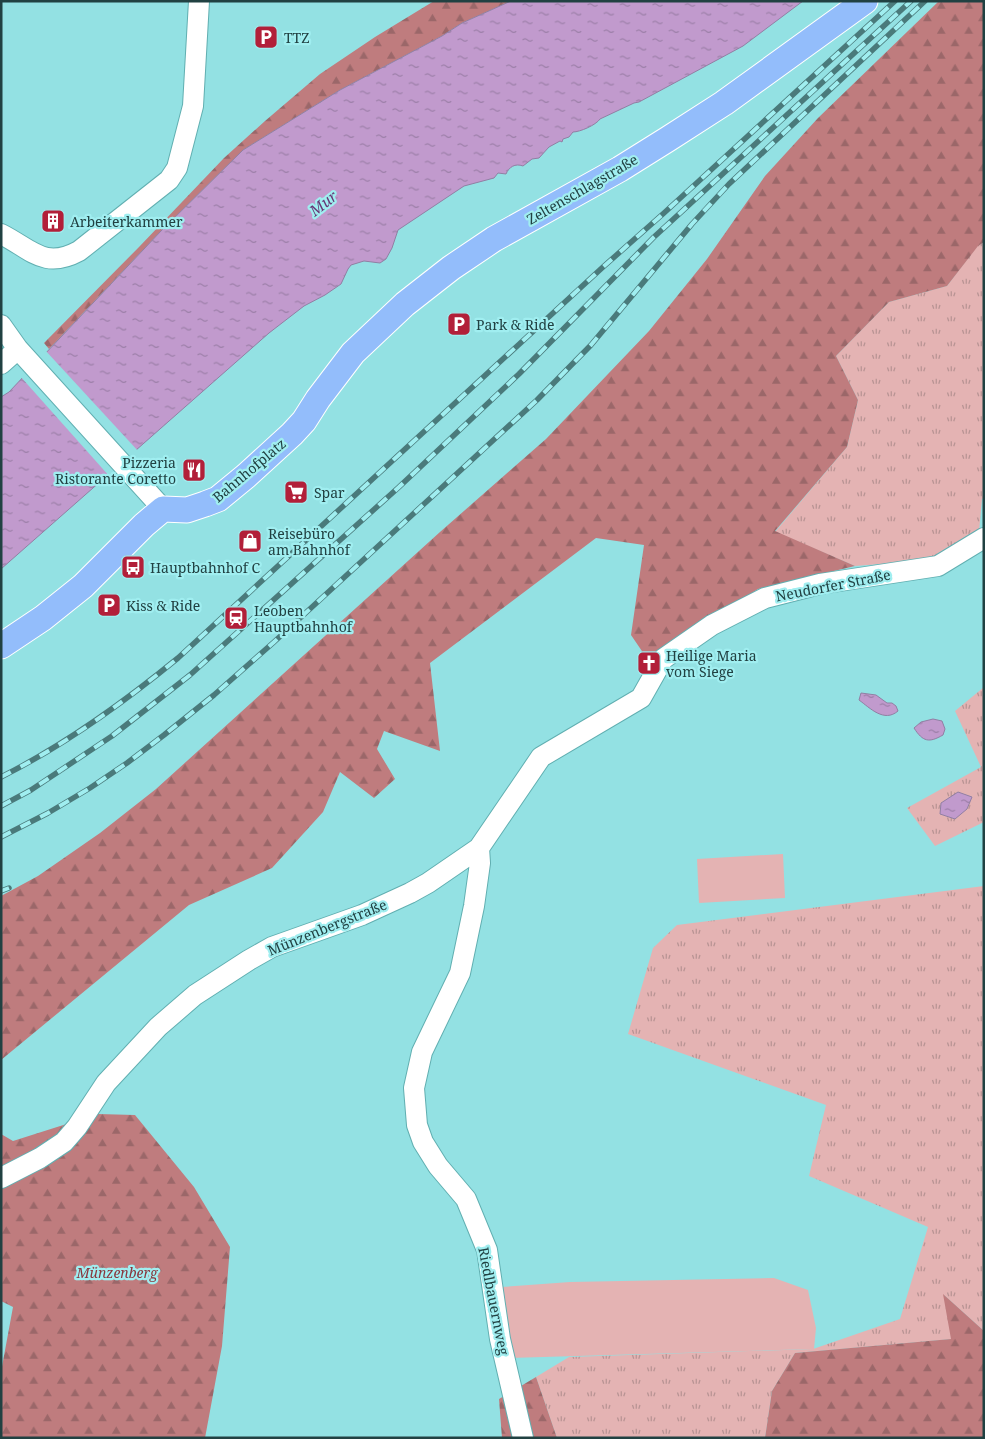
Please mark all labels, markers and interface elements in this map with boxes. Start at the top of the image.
parking icon: TTZ [253,24,279,50]
place label: TTZ [284,28,309,47]
street label: Zeltenschlagstraße [523,149,641,229]
water label: Mur [304,185,342,221]
building icon: Arbeiterkammer [40,208,66,234]
place label: Arbeiterkammer [70,212,183,231]
parking icon: Park & Ride [446,311,472,337]
place label: Park & Ride [476,315,555,334]
street label: Bahnhofplatz [208,434,290,506]
place label: Pizzeria Ristorante Coretto [55,453,176,488]
restaurant icon: Pizzeria Ristorante Coretto [181,457,207,483]
supermarket icon: Spar [283,479,309,505]
place label: Spar [314,483,345,502]
place label: Reisebüro am Bahnhof [268,524,352,559]
shop icon: Reisebüro am Bahnhof [237,528,263,554]
bus stop icon: Hauptbahnhof C [120,554,146,580]
place label: Hauptbahnhof C [150,558,261,577]
street label: Neudorfer Straße [774,565,892,605]
parking icon: Kiss & Ride [96,592,122,618]
place label: Kiss & Ride [126,596,200,615]
place label: Leoben Hauptbahnhof [254,601,354,636]
station icon: Leoben Hauptbahnhof [223,605,249,631]
place label: Heilige Maria vom Siege [666,646,757,681]
church icon: Heilige Maria vom Siege [636,650,662,676]
street label: Münzenbergstraße [265,894,389,960]
street label: Riedlbauernweg [474,1245,514,1357]
park label: Münzenberg [75,1263,159,1282]

